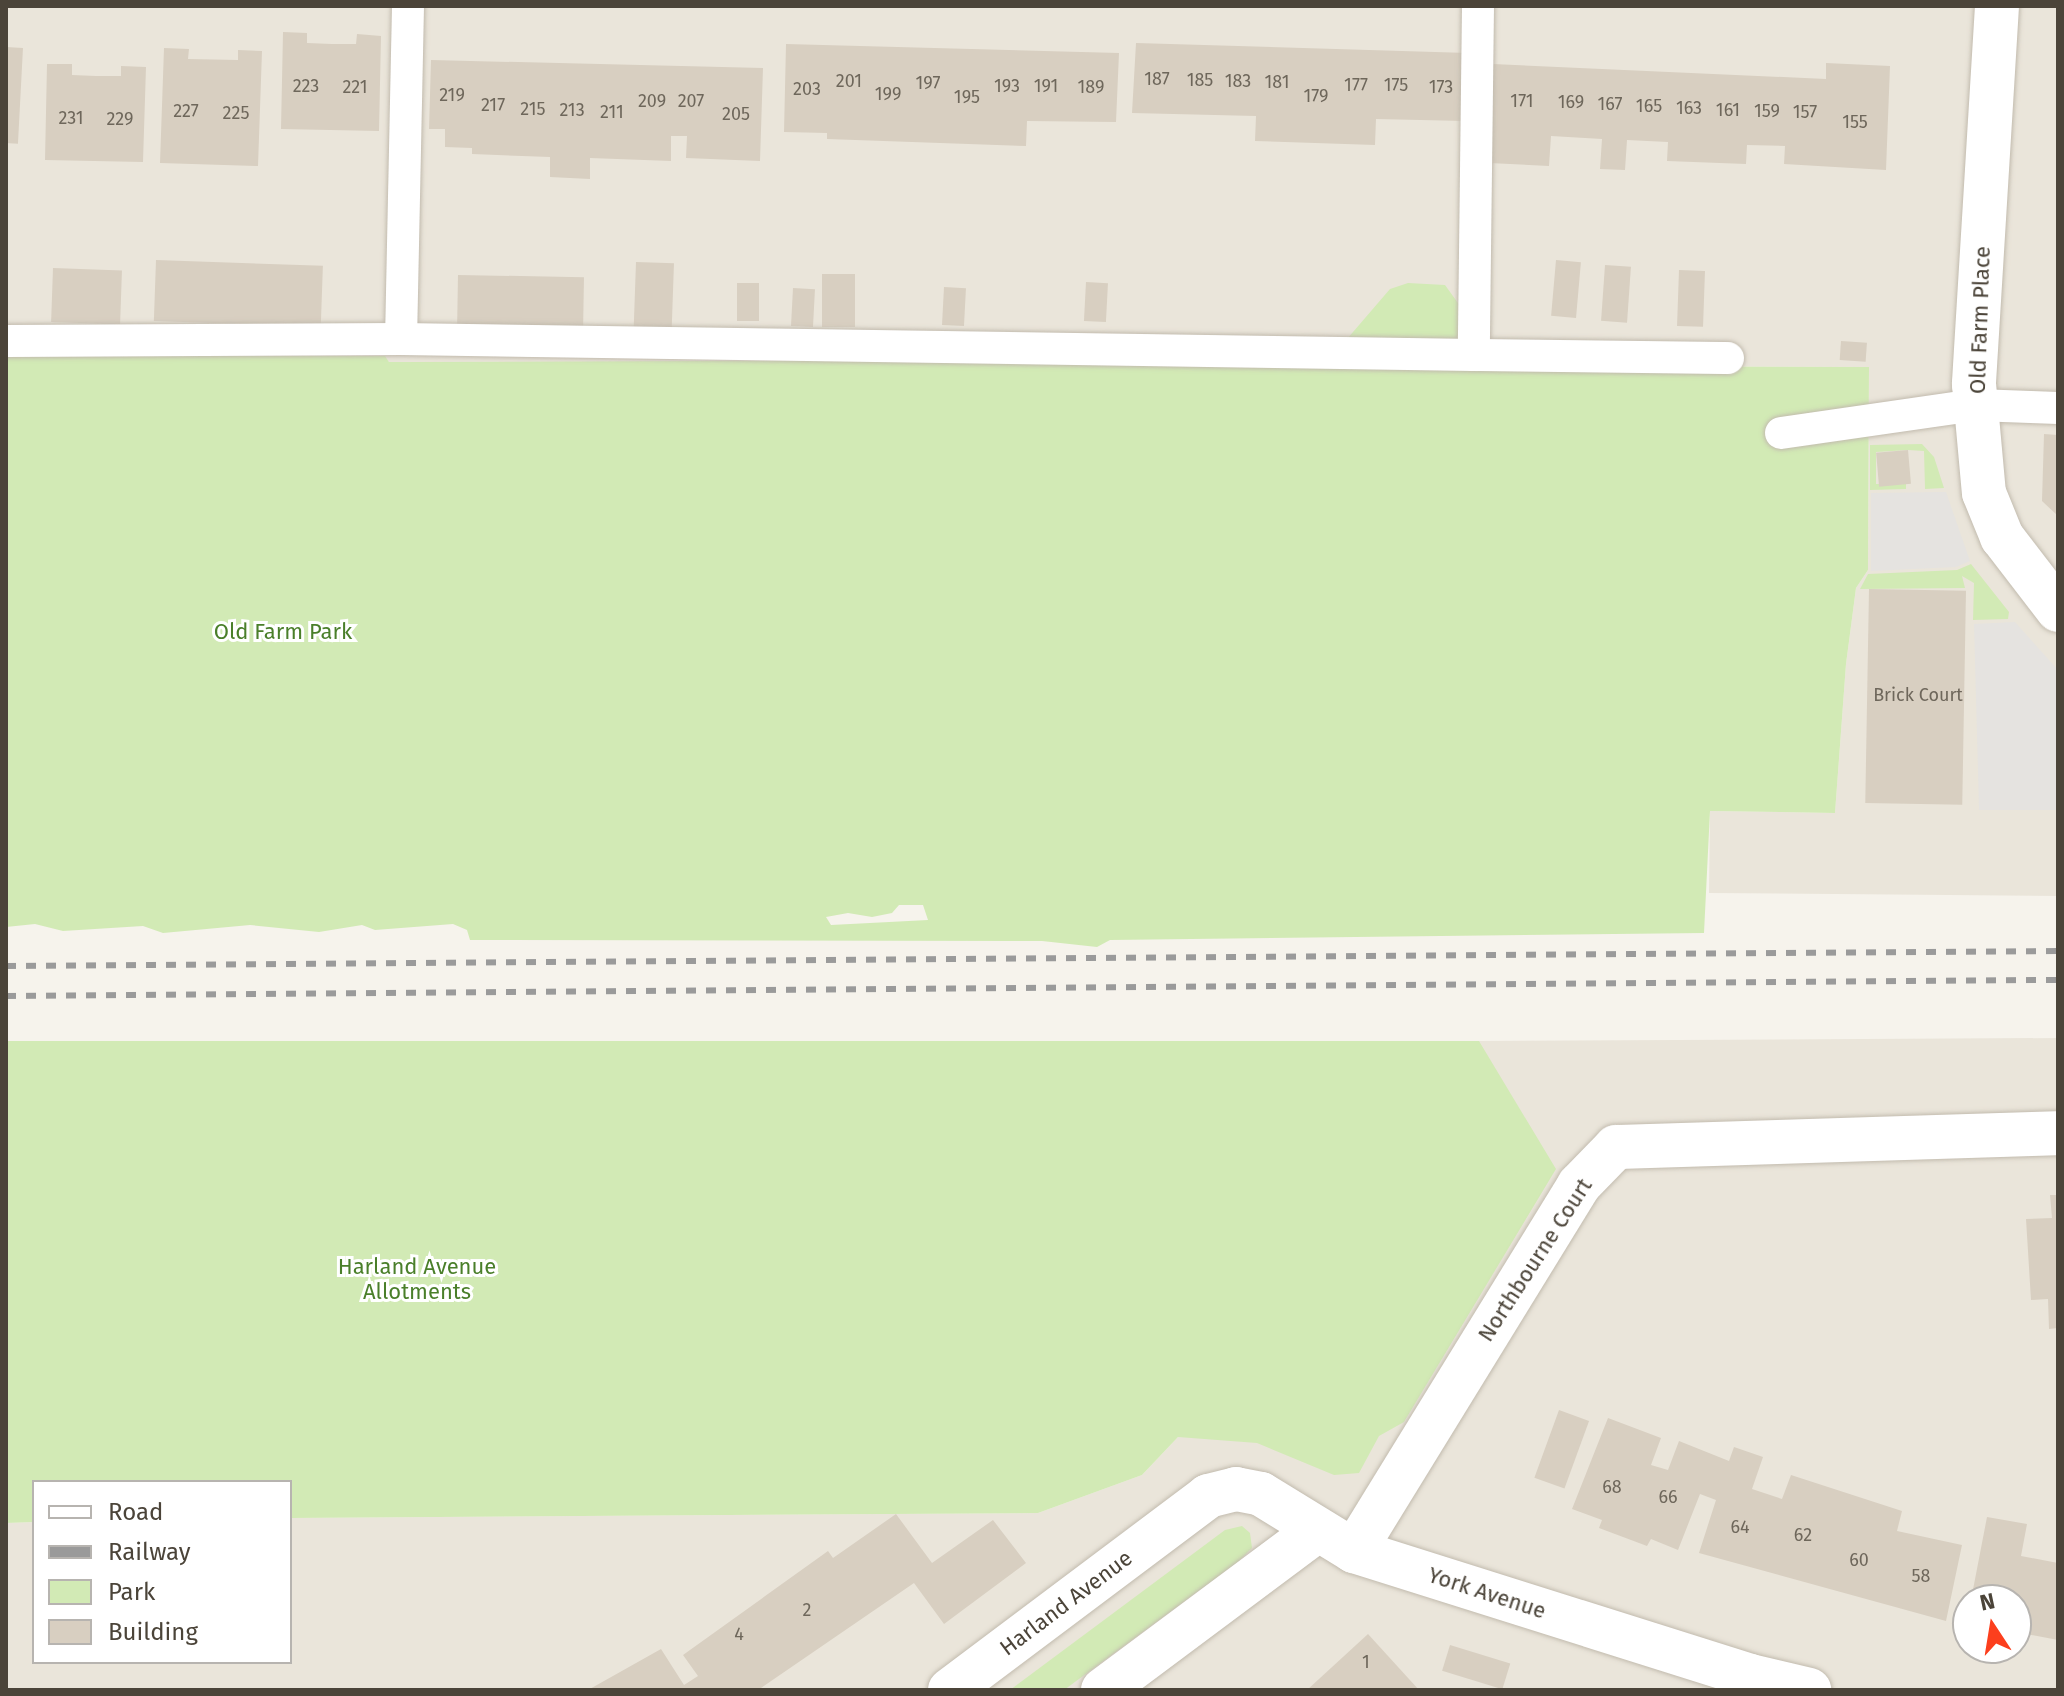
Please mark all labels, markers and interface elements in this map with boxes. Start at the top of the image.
house number: 187 [1144,68,1170,90]
house number: 185 [1187,69,1213,91]
house number: 201 [836,70,862,92]
house number: 183 [1225,70,1251,92]
house number: 181 [1265,71,1289,93]
house number: 197 [916,72,940,94]
house number: 177 [1344,74,1368,96]
house number: 175 [1384,74,1408,96]
house number: 223 [293,75,319,97]
house number: 193 [994,75,1020,97]
house number: 191 [1034,75,1058,97]
house number: 221 [342,76,368,98]
house number: 189 [1078,76,1104,98]
house number: 173 [1429,76,1453,98]
house number: 203 [793,78,821,100]
house number: 199 [875,83,901,105]
house number: 219 [439,84,465,106]
house number: 179 [1304,85,1328,107]
house number: 195 [954,86,980,108]
house number: 209 [638,90,666,112]
house number: 207 [678,90,704,112]
house number: 171 [1510,90,1534,112]
house number: 169 [1558,91,1584,113]
house number: 167 [1598,93,1622,115]
house number: 217 [481,94,505,116]
house number: 165 [1636,95,1662,117]
house number: 163 [1676,97,1702,119]
house number: 215 [520,98,546,120]
house number: 213 [559,99,585,121]
house number: 161 [1716,99,1740,121]
house number: 227 [173,100,199,122]
house number: 159 [1754,100,1780,122]
house number: 211 [600,101,624,123]
house number: 157 [1793,101,1817,123]
house number: 225 [223,102,249,124]
house number: 205 [722,103,750,125]
house number: 231 [58,107,84,129]
house number: 229 [106,108,134,130]
house number: 155 [1842,111,1868,133]
street label: Old Farm Place [1964,246,1996,394]
park label: Old Farm Park [214,619,352,645]
house number: Brick Court [1873,684,1963,706]
street label: Northbourne Court [1472,1174,1598,1346]
park label: Harland Avenue Allotments [338,1253,496,1304]
house number: 68 [1602,1476,1622,1498]
legend [32,1480,292,1664]
house number: 66 [1658,1486,1678,1508]
text: Road [108,1498,163,1526]
house number: 64 [1730,1516,1750,1538]
house number: 62 [1794,1524,1812,1546]
text: Railway [108,1538,191,1566]
street label: Harland Avenue [995,1545,1137,1661]
house number: 60 [1849,1549,1869,1571]
street label: York Avenue [1425,1562,1549,1624]
house number: 58 [1912,1565,1930,1587]
text: Park [108,1578,155,1606]
north arrow [1952,1584,2032,1664]
text: N [1977,1587,1997,1617]
house number: 2 [803,1599,811,1621]
text: Building [108,1618,198,1646]
house number: 4 [734,1623,744,1645]
house number: 1 [1362,1651,1370,1673]

